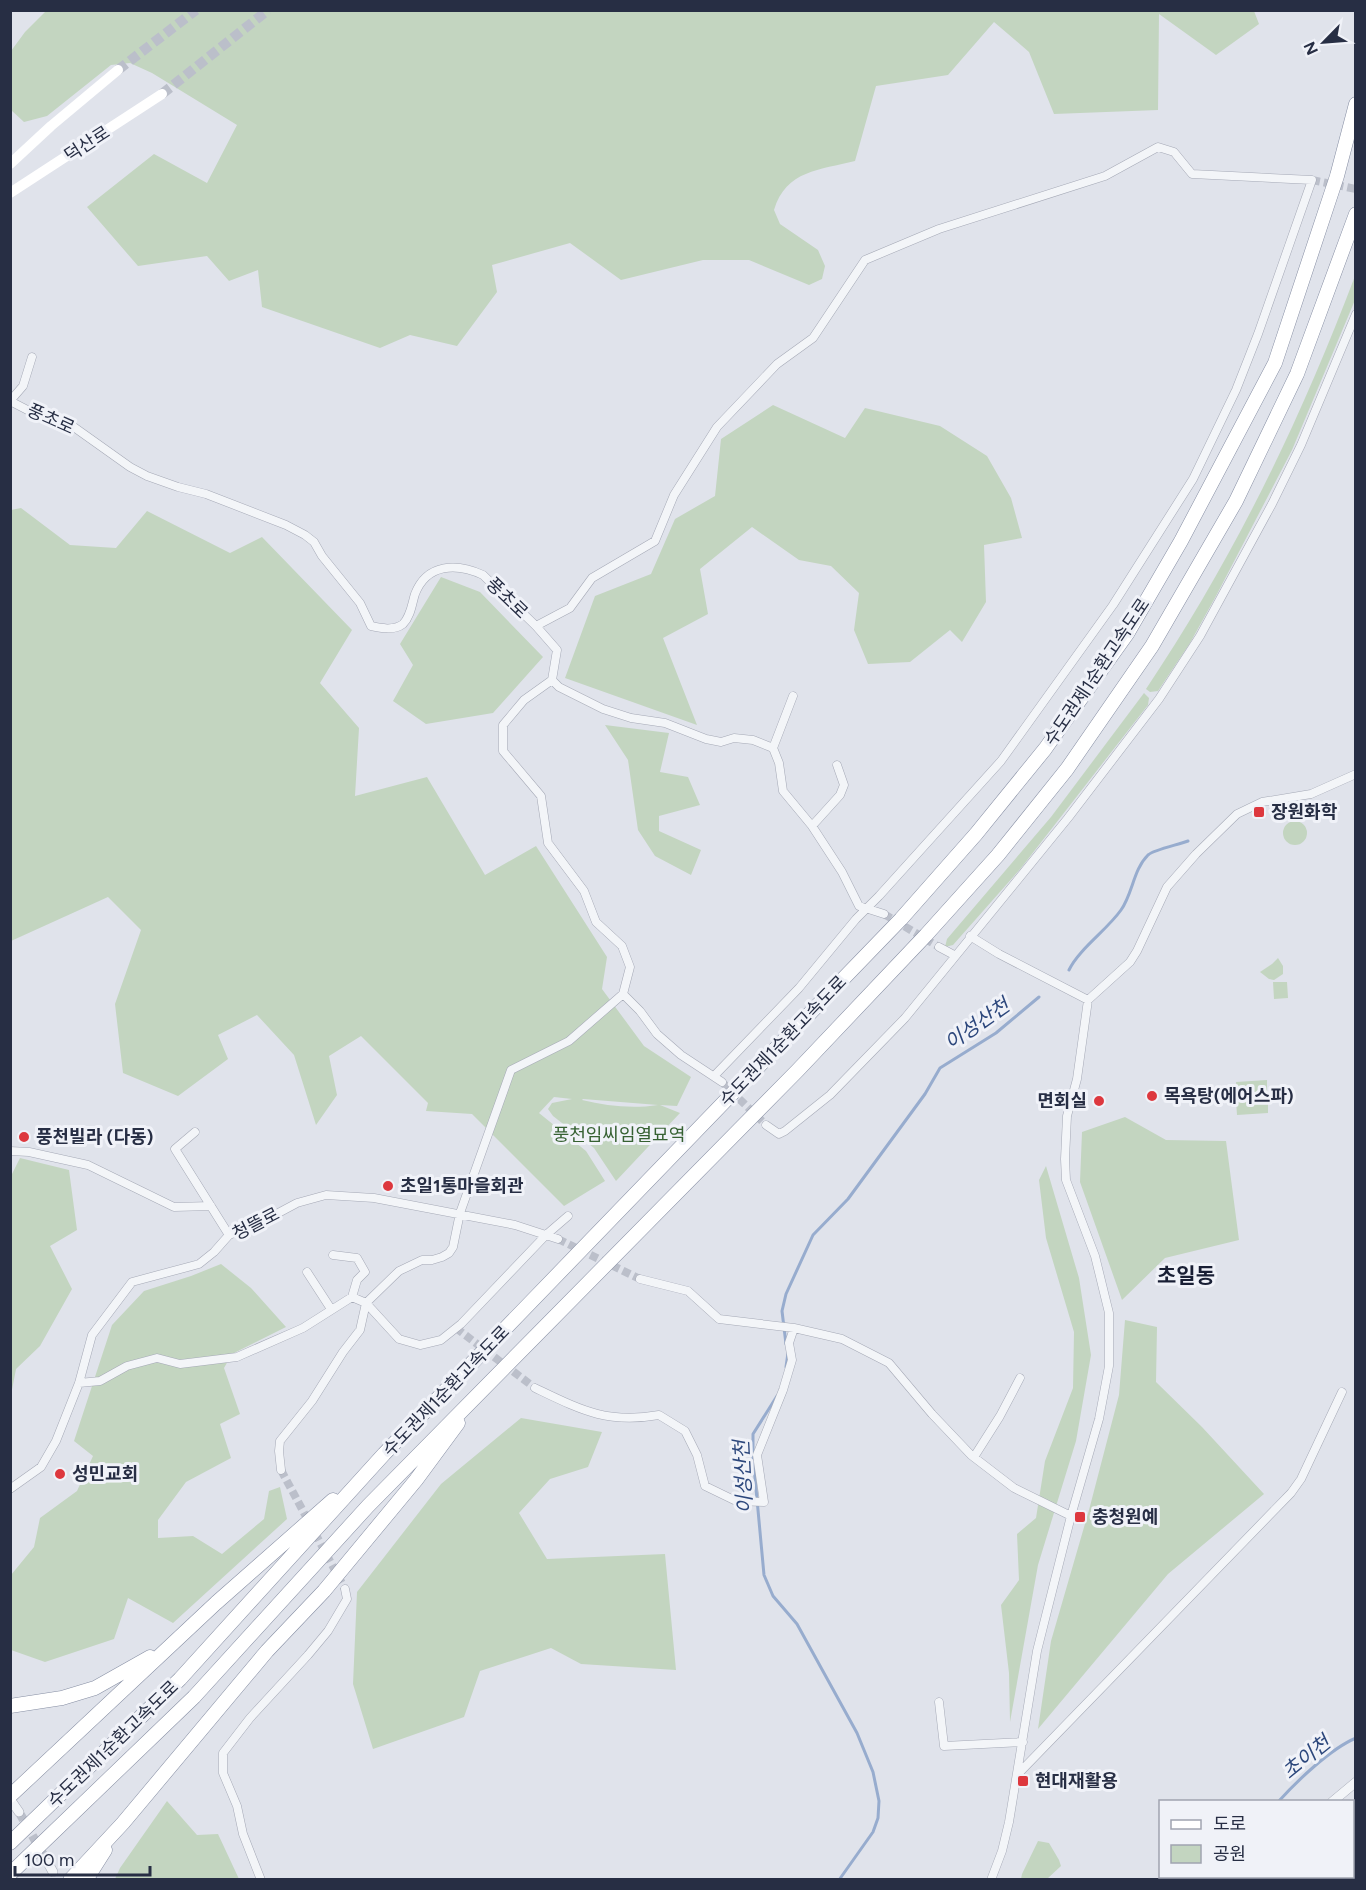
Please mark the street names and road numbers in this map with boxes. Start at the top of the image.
street label: 덕산로 [60,121,114,167]
street label: 풍초로 [24,399,78,439]
street label: 풍초로 [481,573,533,623]
street label: 수도권제1순환고속도로 [1039,594,1155,750]
street label: 수도권제1순환고속도로 [715,971,851,1111]
street label: 청뜰로 [229,1203,283,1245]
street label: 수도권제1순환고속도로 [378,1321,514,1461]
street label: 수도권제1순환고속도로 [43,1676,183,1812]

